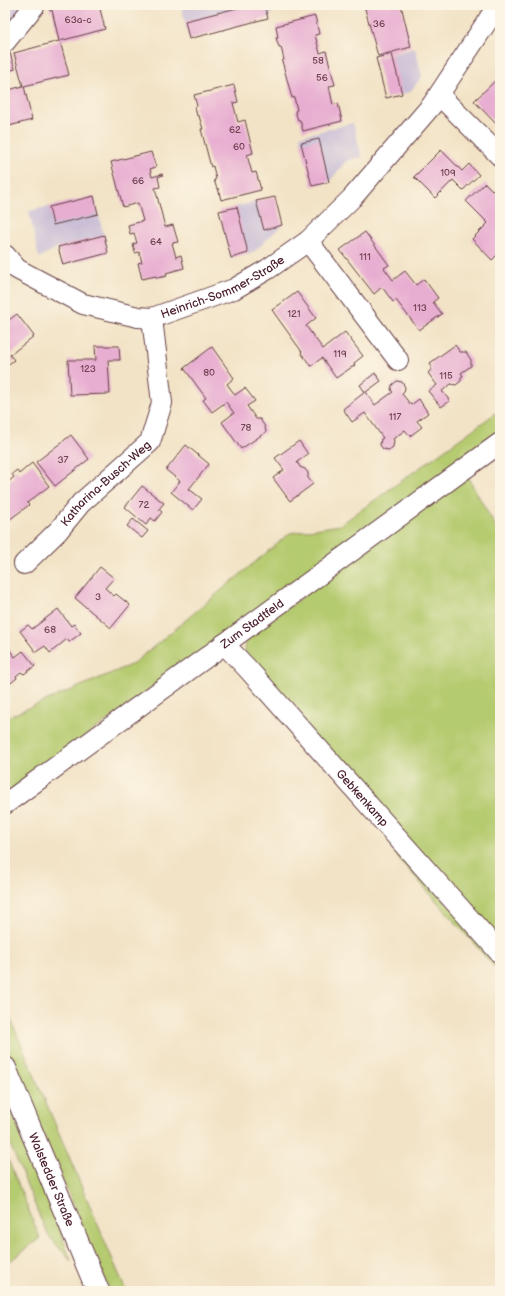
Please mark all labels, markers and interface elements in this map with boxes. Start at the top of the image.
house number: 63a-c [65,14,91,26]
house number: 36 [373,18,385,30]
house number: 58 [312,55,324,67]
house number: 56 [316,72,328,84]
house number: 62 [229,124,241,136]
house number: 60 [233,141,245,153]
house number: 109 [440,167,456,179]
house number: 66 [132,175,144,187]
house number: 64 [150,236,162,248]
house number: 111 [359,251,371,263]
street label: Heinrich-Sommer-Straße [159,252,287,322]
house number: 113 [413,302,427,314]
house number: 121 [287,308,301,320]
house number: 119 [333,348,347,360]
house number: 123 [80,363,96,375]
house number: 80 [203,367,215,379]
house number: 115 [439,370,453,382]
house number: 117 [389,411,401,423]
house number: 78 [241,422,252,434]
street label: Katharina-Busch-Weg [57,437,154,529]
house number: 37 [57,454,69,466]
house number: 72 [139,499,150,511]
house number: 3 [95,591,101,603]
street label: Zum Stadtfeld [217,596,287,652]
house number: 68 [44,624,56,636]
street label: Gebkenkamp [333,766,392,830]
street label: Walstedder Straße [25,1131,78,1229]

